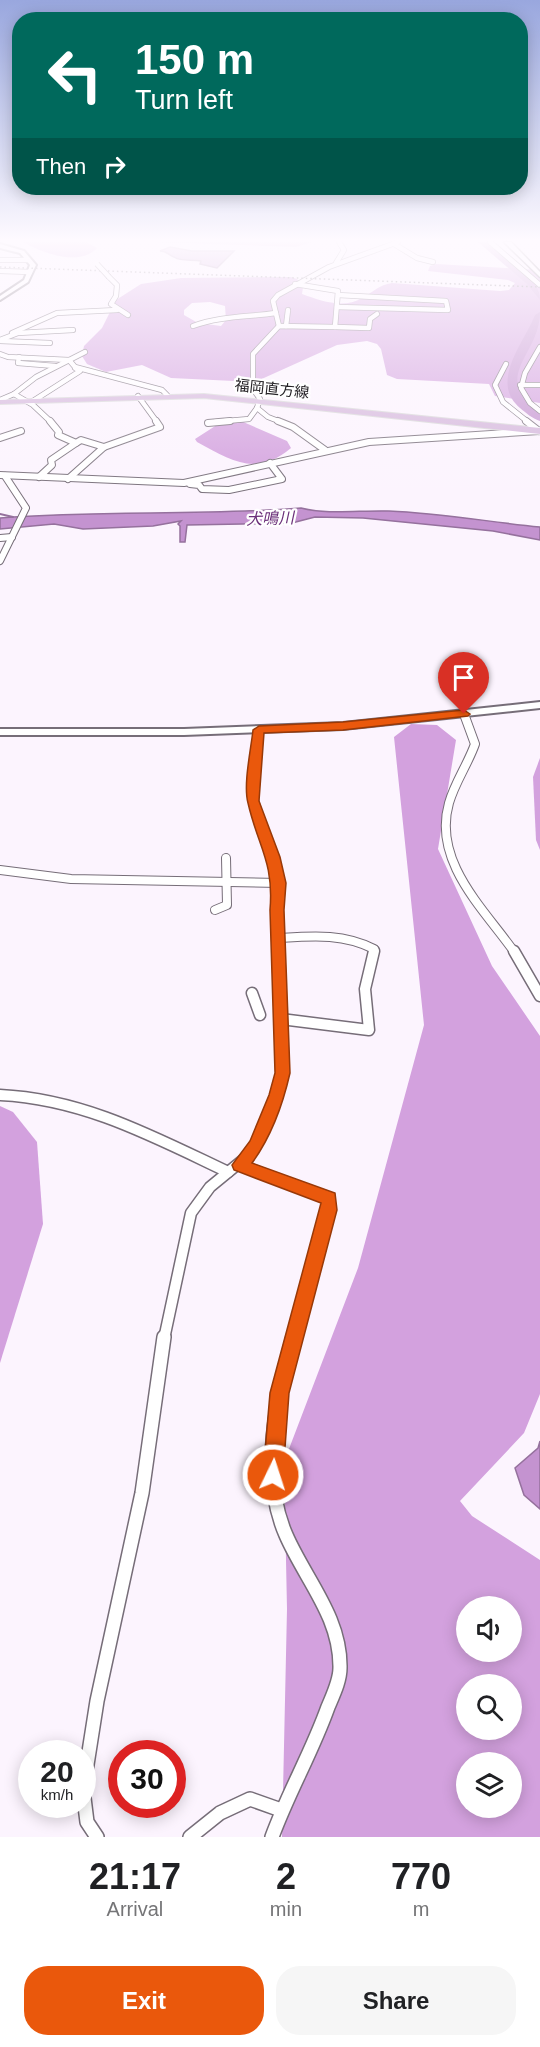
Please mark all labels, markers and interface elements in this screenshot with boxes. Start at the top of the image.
icon: left [36,36,114,114]
text: 150 m [135,36,254,83]
text: Turn left [135,85,233,115]
icon: right [98,150,131,183]
text: Then [36,154,86,179]
street label: 福岡直方線 [234,376,310,401]
water label: 犬鳴川 [246,509,296,528]
pin [438,652,489,714]
icon: arrive [447,661,480,694]
position arrow [241,1443,305,1507]
map controls [456,1596,522,1818]
button: sound [456,1596,522,1662]
button: search [456,1674,522,1740]
speed limit sign: 30 [108,1740,186,1818]
button: layers [456,1752,522,1818]
text: 20 [40,1755,74,1788]
text: km/h [41,1786,73,1803]
text: 21:17 [89,1856,181,1897]
text: 2 [276,1856,296,1897]
text: 770 [391,1856,451,1897]
text: Arrival [107,1898,163,1920]
text: min [270,1898,302,1920]
text: m [413,1898,429,1920]
button: Exit [24,1966,264,2035]
button: Share [276,1966,516,2035]

